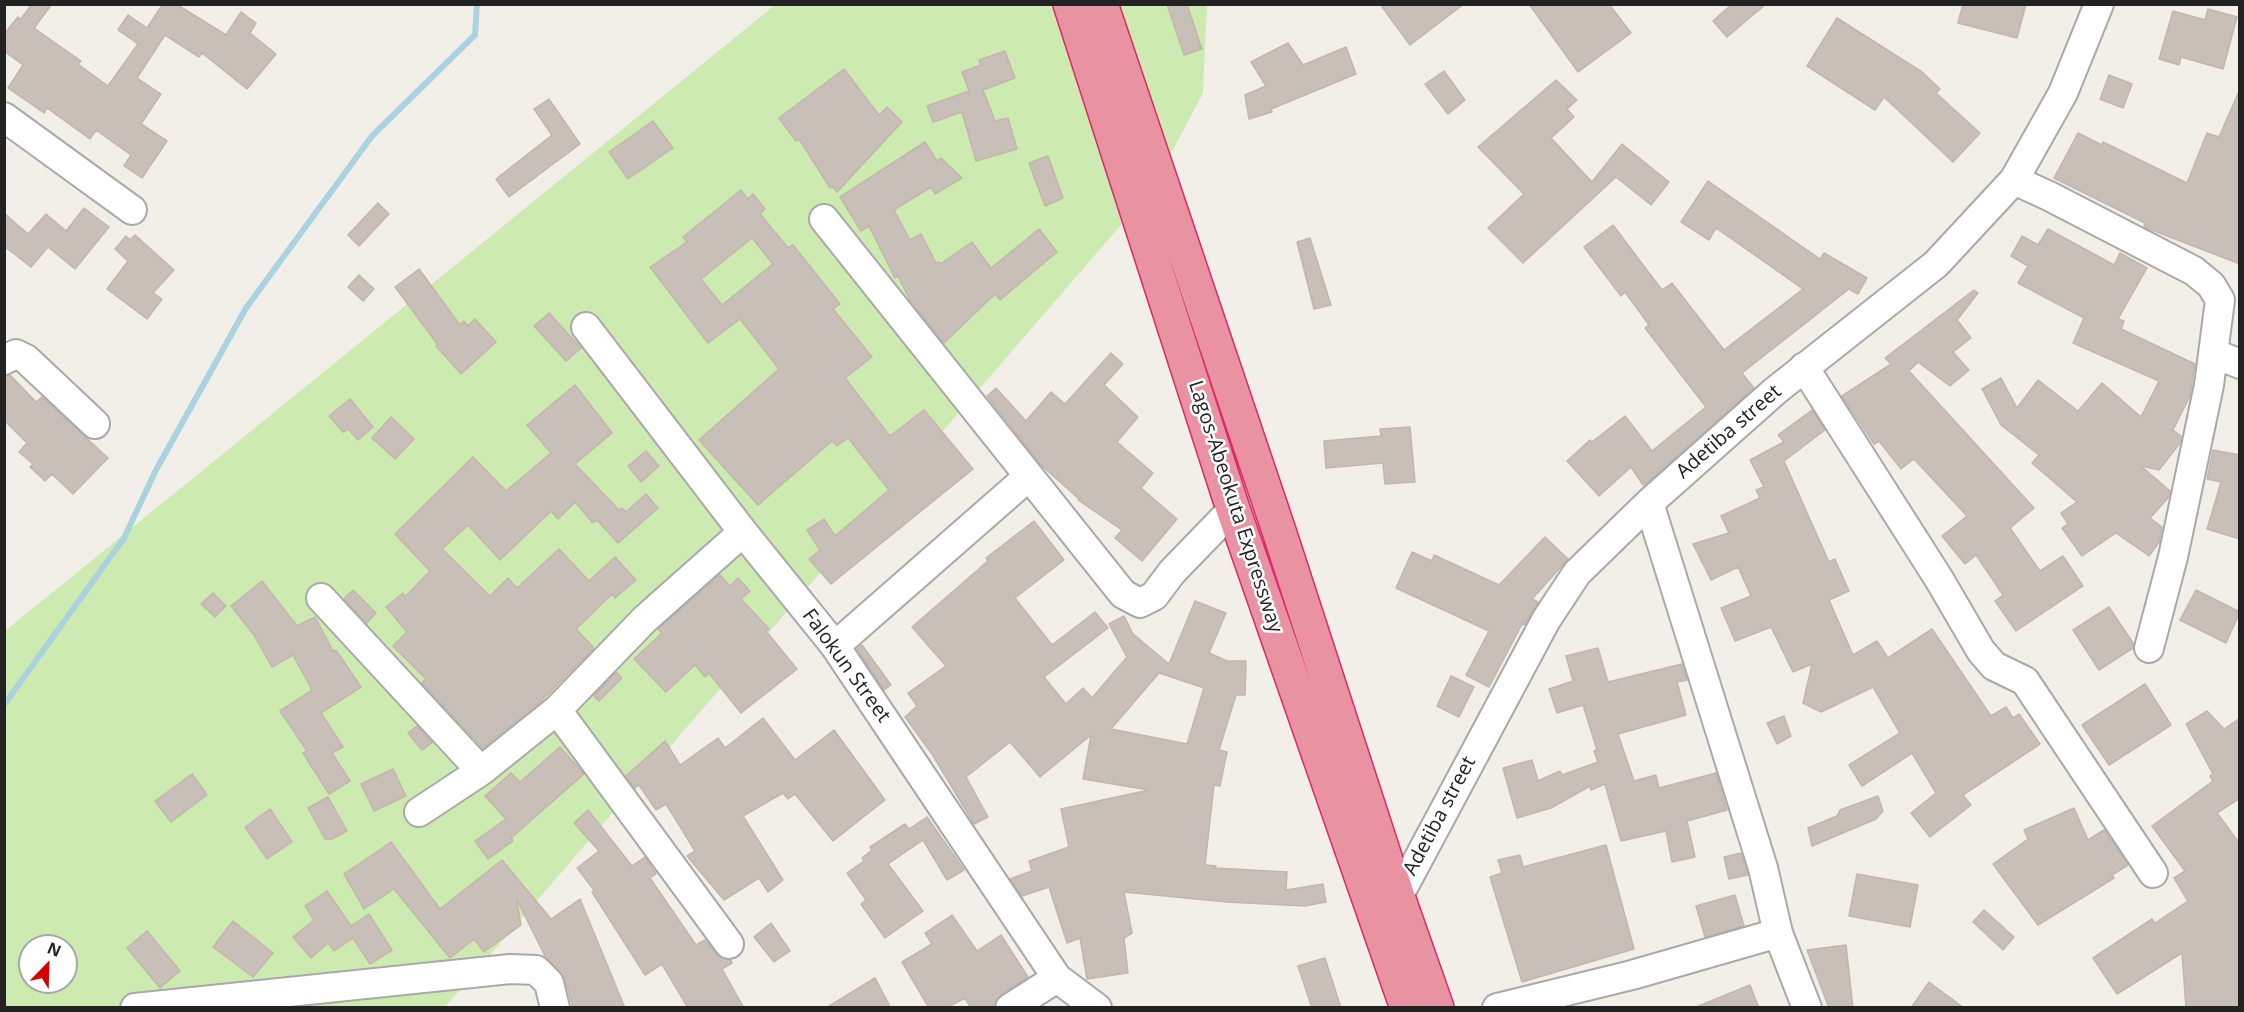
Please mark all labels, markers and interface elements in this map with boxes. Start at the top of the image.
street label: Lagos-Abeokuta Expressway [1183,378,1287,636]
street label: Adetiba street [1672,380,1786,484]
street label: Falokun Street [797,604,895,728]
street label: Adetiba street [1399,752,1481,880]
north arrow [18,934,78,994]
text: N [44,937,65,962]

